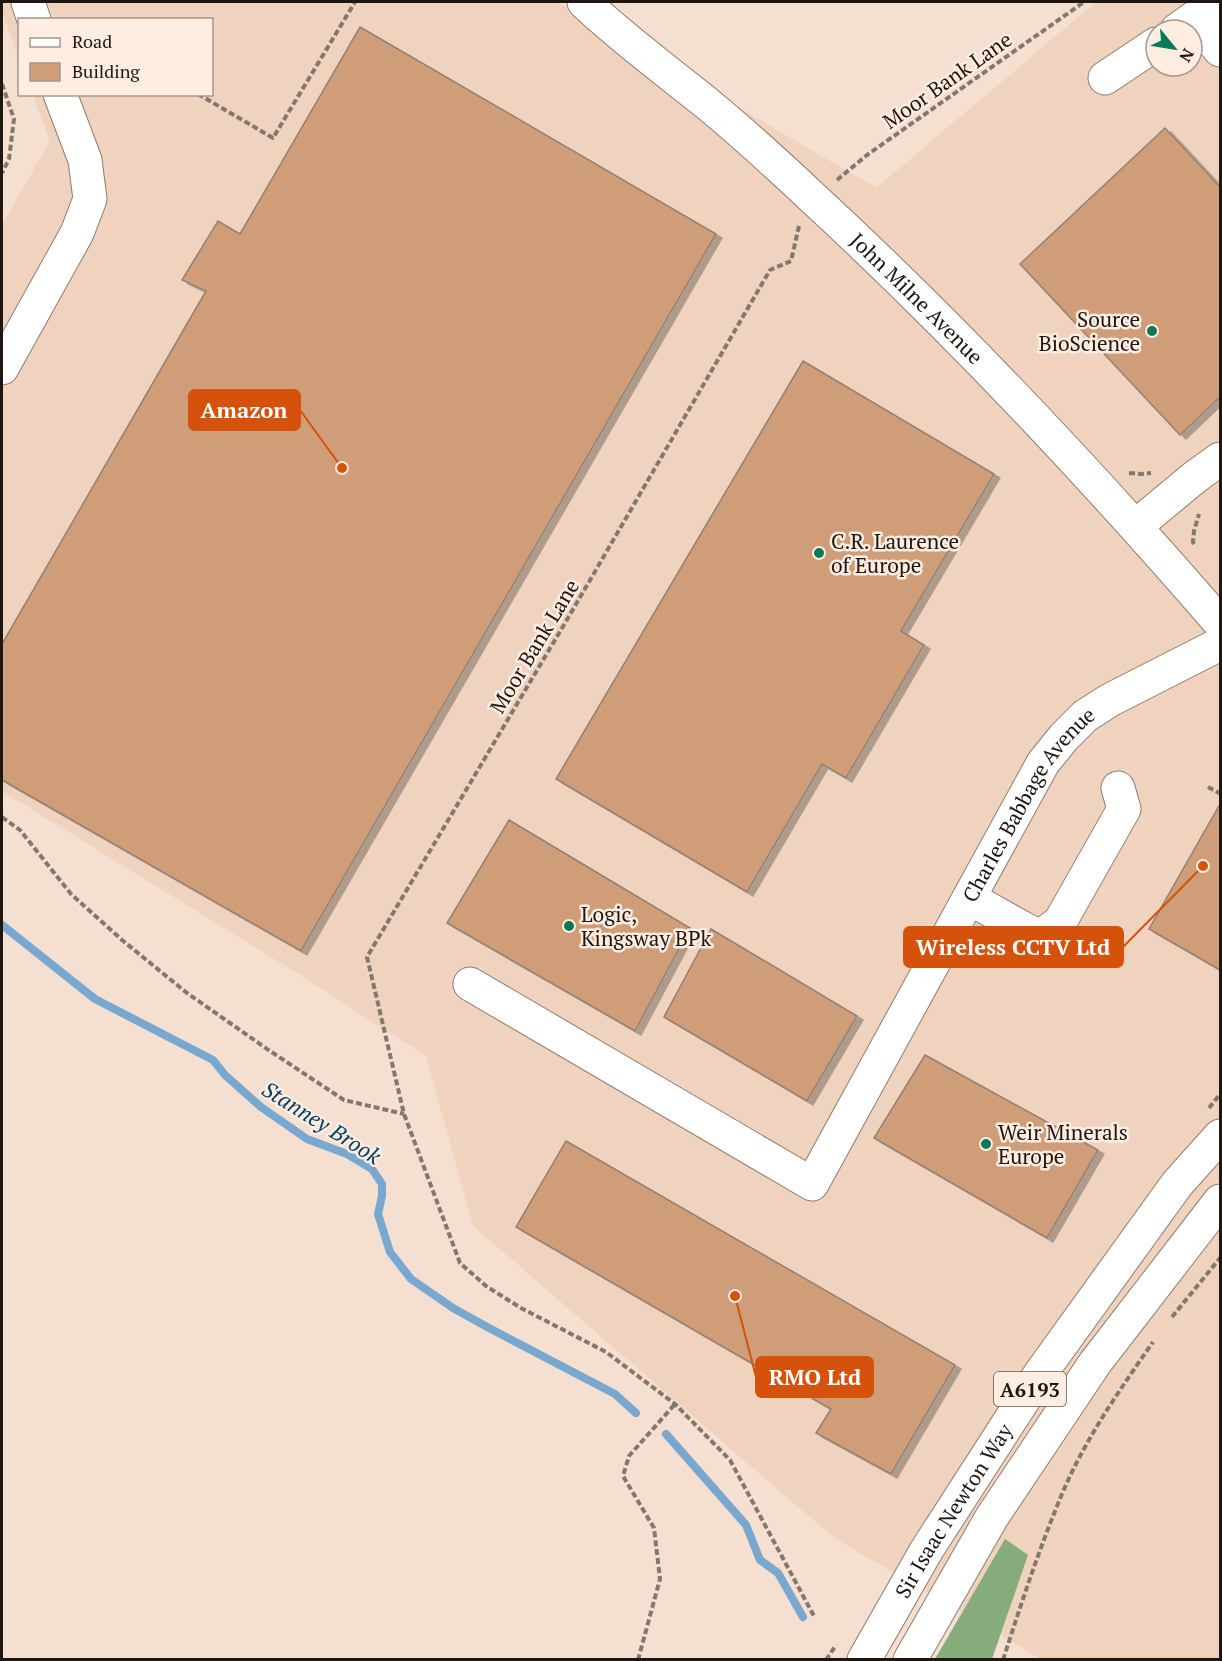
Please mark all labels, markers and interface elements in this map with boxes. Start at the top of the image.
legend [18,18,213,96]
north arrow [1144,18,1204,78]
street label: Moor Bank Lane [877,25,1017,135]
text: Road [72,29,112,53]
text: N [1174,45,1200,66]
text: Building [72,59,140,83]
street label: John Milne Avenue [844,226,990,370]
place label: Source BioScience [1039,305,1140,357]
marker: Source BioScience [1145,324,1159,338]
callout: Amazon [189,390,300,430]
text: Amazon [201,395,287,424]
place label: C.R. Laurence of Europe [831,527,959,579]
marker: C.R. Laurence of Europe [812,546,826,560]
street label: Moor Bank Lane [483,574,585,718]
street label: Charles Babbage Avenue [956,700,1100,907]
place label: Logic, Kingsway BPk [581,900,712,952]
marker: Logic, Kingsway BPk [562,919,576,933]
callout: Wireless CCTV Ltd [904,927,1123,967]
text: Wireless CCTV Ltd [916,932,1110,961]
water label: Stanney Brook [257,1074,387,1170]
place label: Weir Minerals Europe [998,1118,1128,1170]
marker: Weir Minerals Europe [979,1137,993,1151]
callout: RMO Ltd [756,1357,873,1397]
text: RMO Ltd [769,1362,861,1391]
road number: A6193 [994,1372,1066,1406]
street label: Sir Isaac Newton Way [888,1418,1019,1603]

